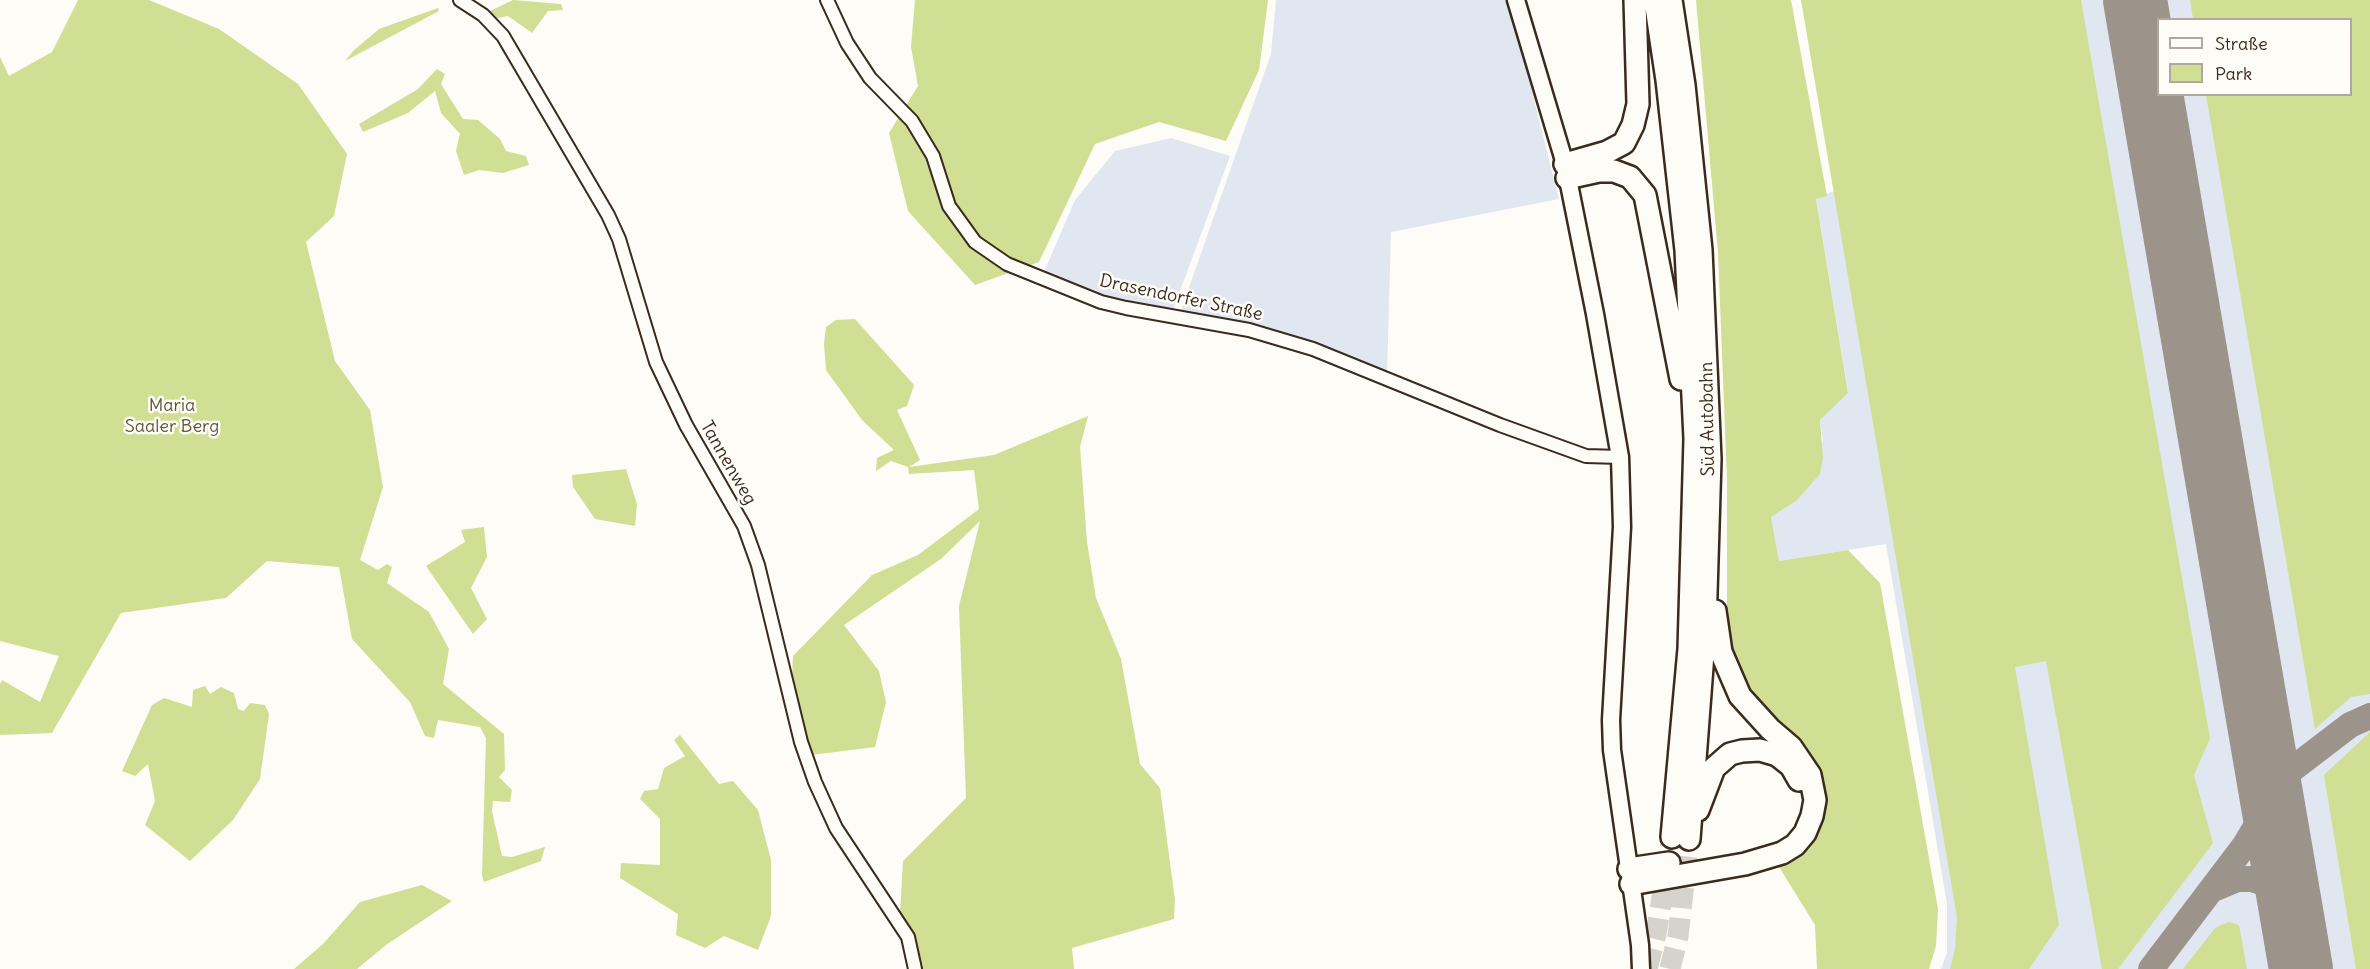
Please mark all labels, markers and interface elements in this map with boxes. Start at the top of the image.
legend [2157,18,2352,96]
text: Straße [2215,32,2268,55]
text: Park [2215,62,2252,85]
street label: Drasendorfer Straße [1098,270,1264,326]
street label: Süd Autobahn [1696,362,1720,476]
park label: Maria Saaler Berg [125,395,219,438]
street label: Tannenweg [695,417,761,509]

